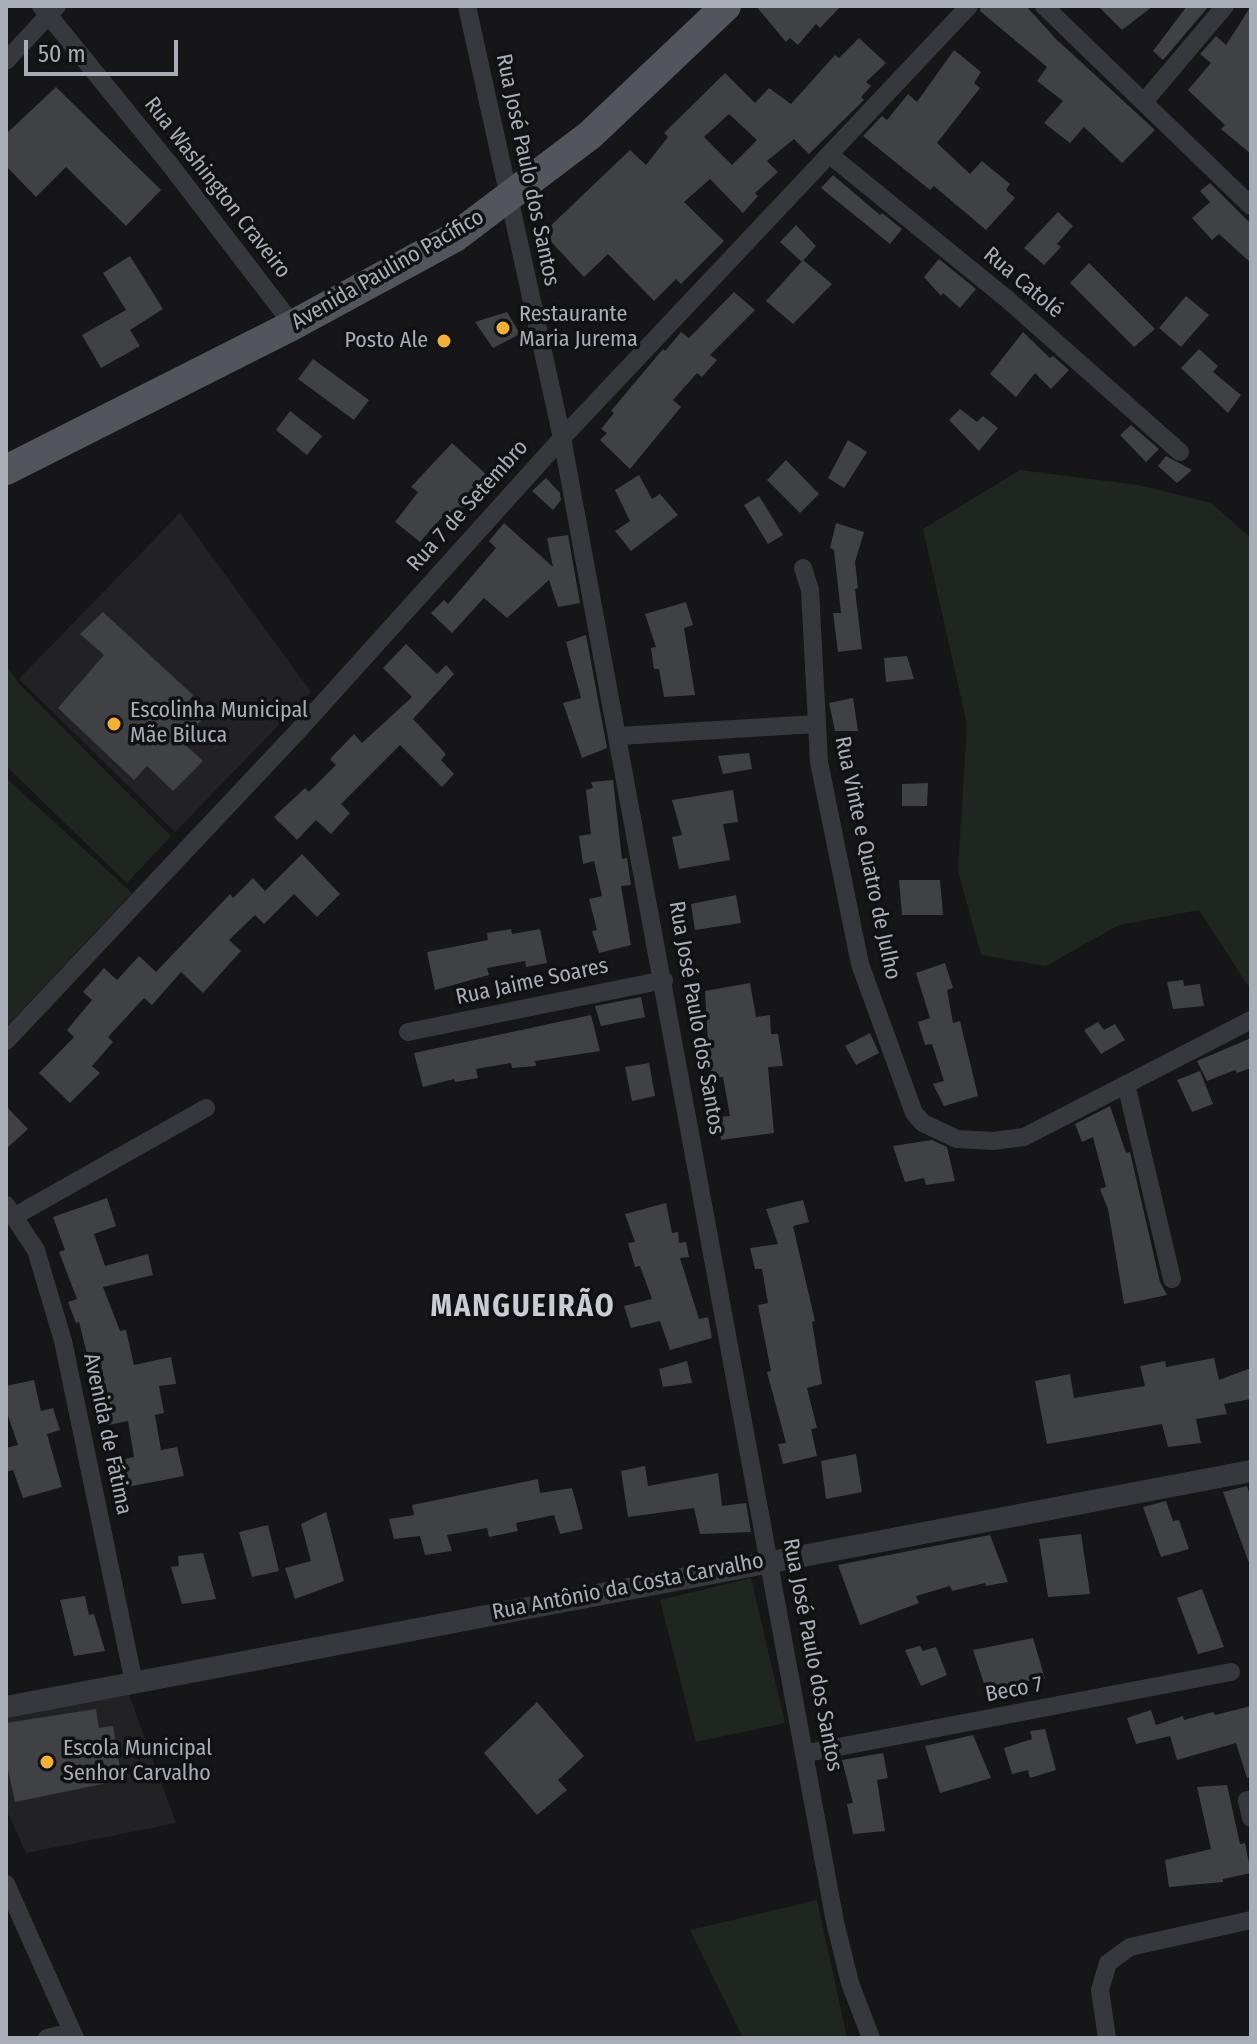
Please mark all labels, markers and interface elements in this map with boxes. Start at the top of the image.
scale bar [28,24,182,74]
text: 50 m [38,40,86,68]
street label: Rua José Paulo dos Santos [489,52,565,288]
street label: Rua Washington Craveiro [138,92,296,284]
street label: Avenida Paulino Pacífico [287,204,489,336]
street label: Rua Catolé [978,242,1068,324]
place label: Restaurante Maria Jurema [519,302,638,354]
marker: Restaurante Maria Jurema [494,319,512,337]
place label: Posto Ale [344,328,428,354]
marker: Posto Ale [435,332,453,350]
street label: Rua 7 de Setembro [402,435,534,577]
place label: Escolinha Municipal Mãe Biluca [130,698,308,750]
marker: Escolinha Municipal Mãe Biluca [105,715,123,733]
street label: Rua Vinte e Quatro de Julho [828,734,906,982]
street label: Rua José Paulo dos Santos [662,899,730,1137]
street label: Rua Jaime Soares [453,953,611,1011]
district label: MANGUEIRÃO [430,1290,616,1326]
street label: Avenida de Fátima [77,1351,137,1517]
street label: Rua José Paulo dos Santos [776,1536,848,1774]
street label: Rua Antônio da Costa Carvalho [490,1548,766,1626]
street label: Beco 7 [983,1672,1045,1708]
place label: Escola Municipal Senhor Carvalho [63,1736,212,1788]
marker: Escola Municipal Senhor Carvalho [38,1753,56,1771]

